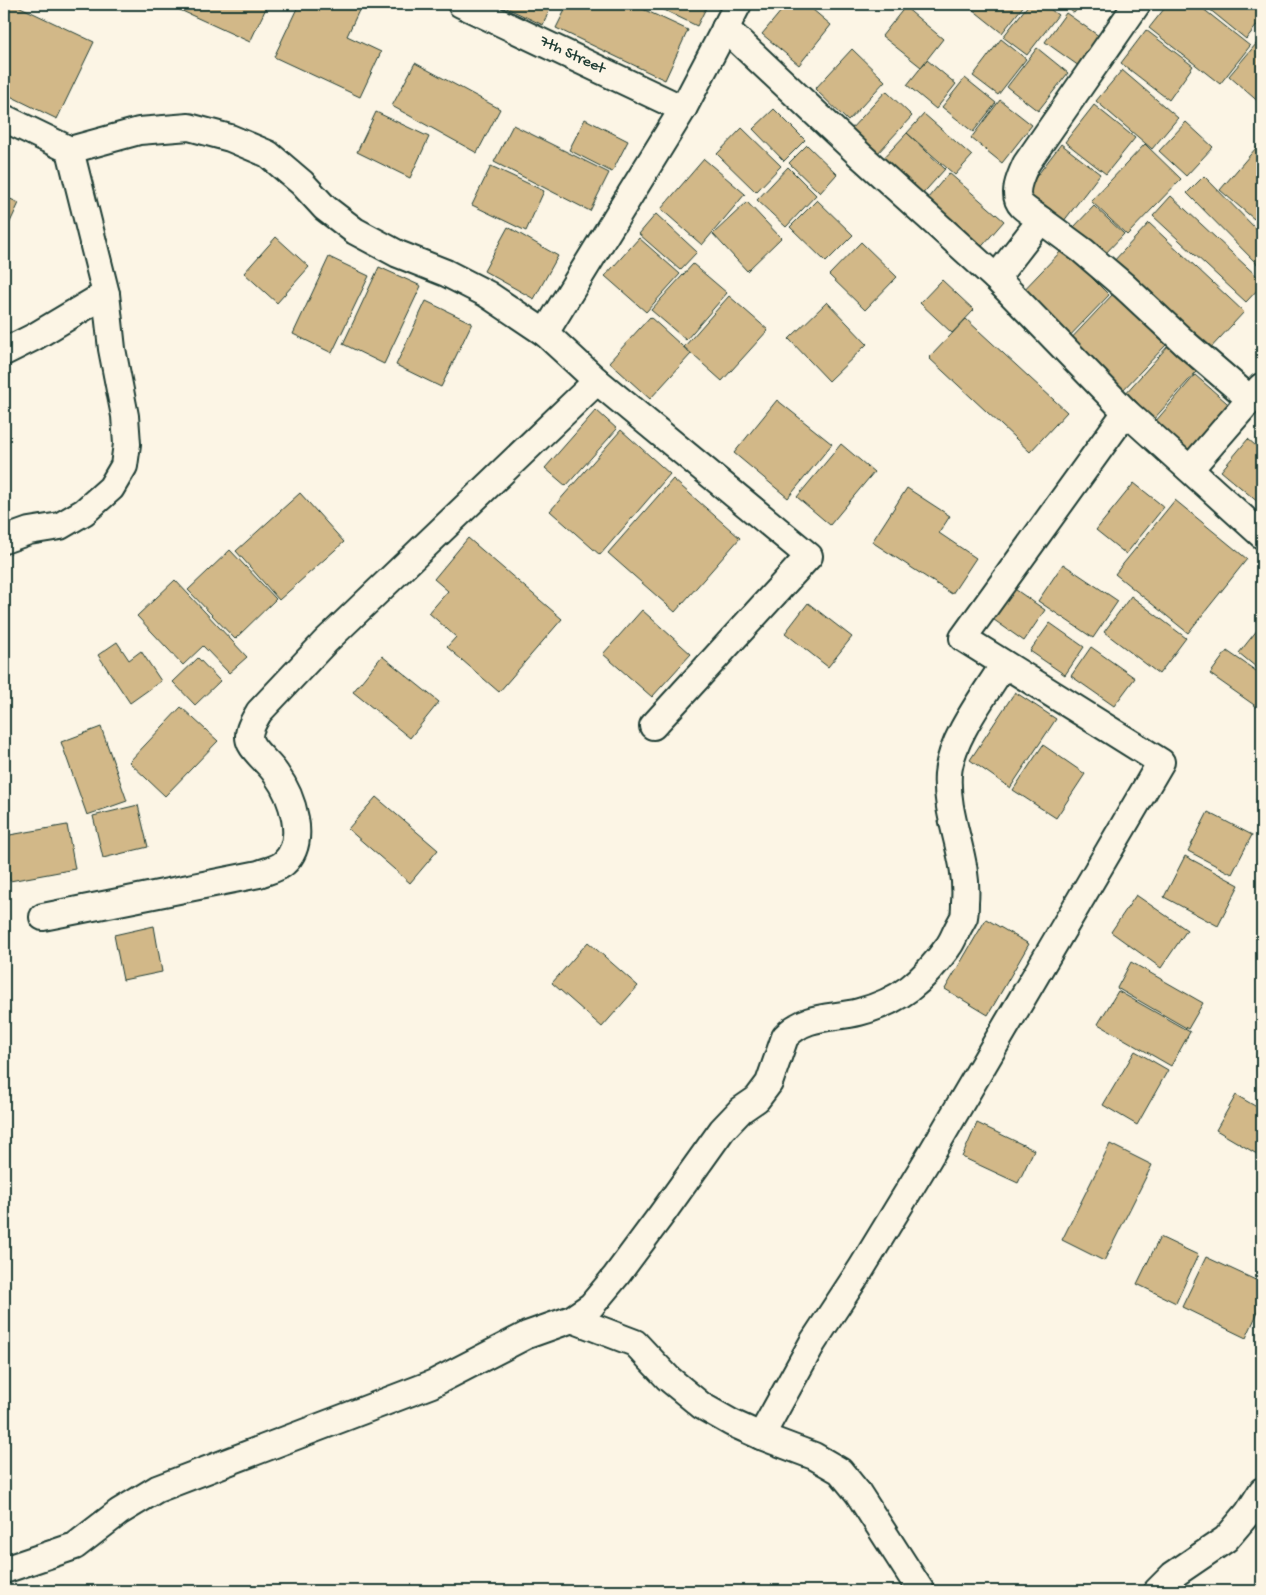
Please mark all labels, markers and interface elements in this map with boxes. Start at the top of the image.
street label: 7th Street [535,32,609,80]

